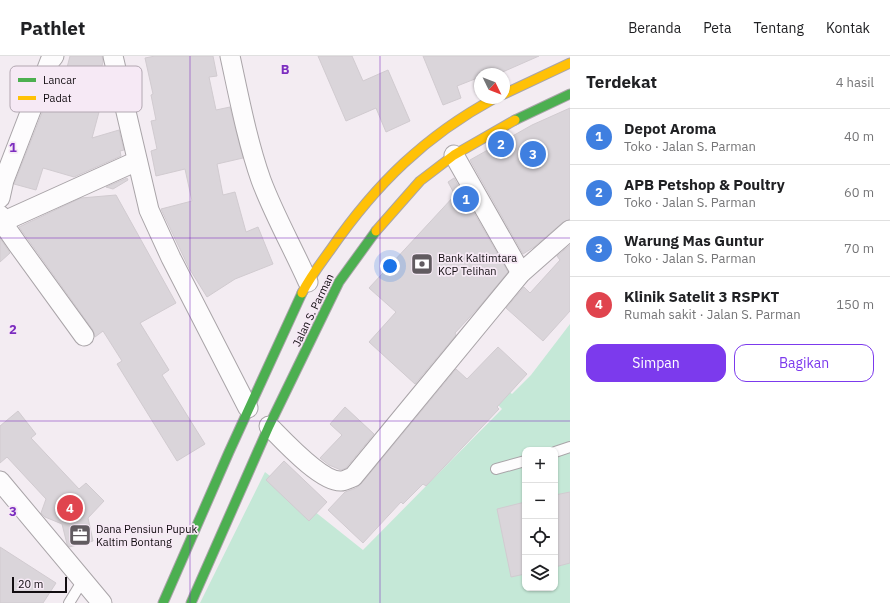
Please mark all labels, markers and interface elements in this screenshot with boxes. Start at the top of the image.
text: Pathlet [20,16,85,40]
text: Beranda [628,19,681,37]
text: Peta [703,19,731,37]
text: Tentang [753,19,804,37]
text: Kontak [826,19,870,37]
text: B [281,61,290,78]
legend [10,66,142,112]
north arrow [474,68,510,104]
text: Terdekat [586,71,657,93]
text: Lancar [43,73,76,87]
text: 4 hasil [836,74,874,91]
text: Padat [43,91,72,105]
text: Depot Aroma [624,119,716,138]
text: 1 [595,128,603,145]
text: 40 m [844,128,874,145]
pin: 2 [488,129,514,159]
text: Toko · Jalan S. Parman [624,138,756,155]
text: 1 [9,139,17,156]
pin: 3 [520,139,546,169]
text: APB Petshop & Poultry [624,175,785,194]
pin: 1 [453,184,479,214]
text: 2 [595,184,603,201]
text: 60 m [844,184,874,201]
text: Toko · Jalan S. Parman [624,194,756,211]
text: Warung Mas Guntur [624,231,764,250]
text: 3 [595,240,603,257]
text: 70 m [844,240,874,257]
text: Toko · Jalan S. Parman [624,250,756,267]
bank icon: Bank Kaltimtara KCP Telihan [409,251,435,277]
place label: Bank Kaltimtara KCP Telihan [438,251,517,278]
your location [380,256,400,276]
street label: Jalan S. Parman [289,271,337,349]
text: Klinik Satelit 3 RSPKT [624,287,779,306]
text: 4 [595,296,603,313]
text: 150 m [836,296,874,313]
text: Rumah sakit · Jalan S. Parman [624,306,801,323]
text: 2 [9,321,17,338]
button: Simpan [586,344,726,382]
button: Bagikan [734,344,874,382]
map controls [522,447,558,591]
button: + [522,447,558,483]
button: − [522,483,558,519]
pin: 4 [57,493,83,523]
text: 3 [9,503,17,520]
button: locate [522,519,558,555]
office icon: Dana Pensiun Pupuk Kaltim Bontang [67,522,93,548]
place label: Dana Pensiun Pupuk Kaltim Bontang [96,522,197,549]
button: layers [522,555,558,591]
scale bar [12,575,67,594]
text: 20 m [18,577,43,591]

